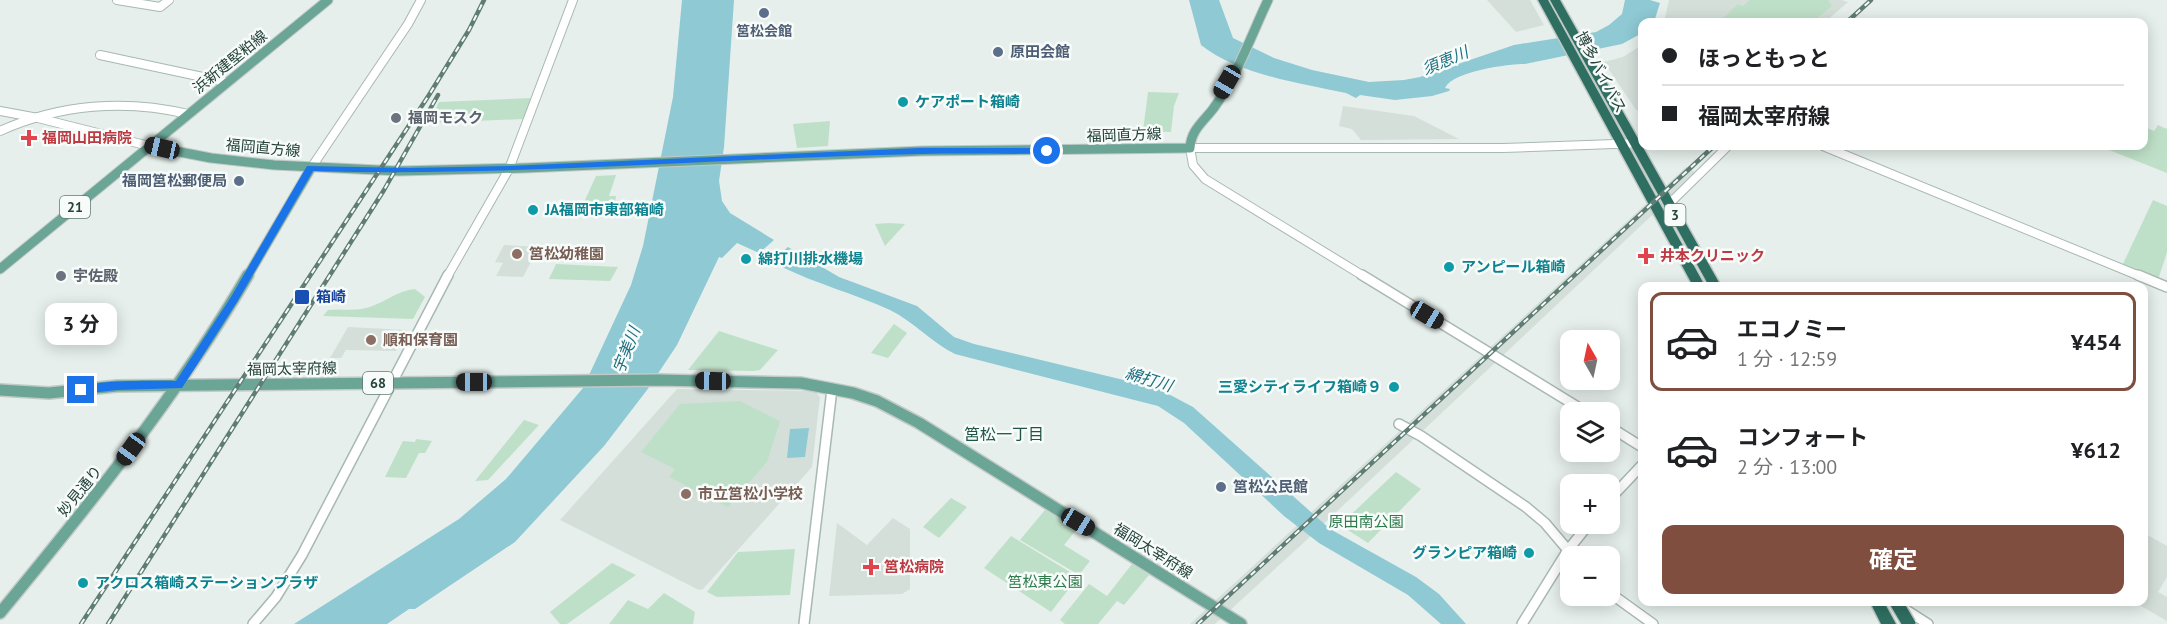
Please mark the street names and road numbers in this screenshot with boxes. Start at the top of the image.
street label: 浜新建堅粕線 [189,26,271,97]
street label: 博多バイパス [1572,28,1631,116]
street label: 福岡直方線 [1086,124,1162,145]
street label: 福岡直方線 [225,135,301,160]
road number: 21 [60,196,90,218]
road number: 3 [1664,204,1686,226]
street label: 福岡太宰府線 [247,358,337,379]
road number: 68 [363,372,393,394]
street label: 妙見通り [53,461,106,520]
street label: 福岡太宰府線 [1110,519,1196,582]

